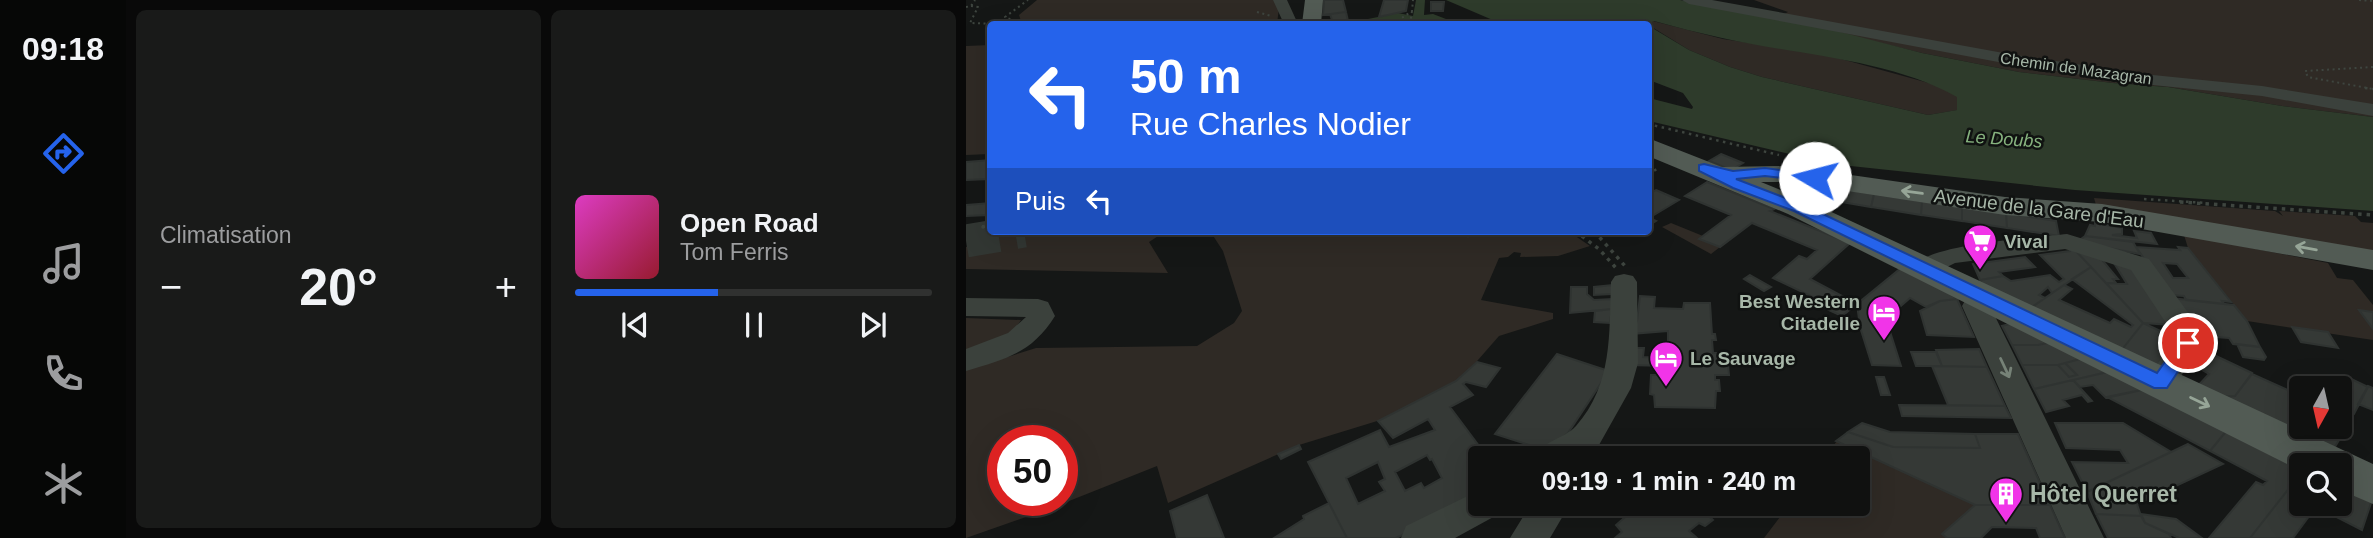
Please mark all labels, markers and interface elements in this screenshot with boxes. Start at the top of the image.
text: 09:18 [22,31,104,67]
icon: left [1015,49,1106,140]
text: 50 m [1130,49,1242,103]
street label: Chemin de Mazagran [1999,49,2153,88]
text: Rue Charles Nodier [1130,106,1411,142]
water label: Le Doubs [1965,126,2043,152]
icon: directions [39,129,88,178]
position arrow [1778,141,1852,215]
icon: left [1080,182,1118,220]
one-way arrow [1901,185,1924,198]
street label: Avenue de la Gare d'Eau [1933,185,2145,232]
text: Puis [1015,186,1066,216]
text: Open Road [680,208,819,238]
text: Climatisation [160,222,292,248]
supermarket icon: Vival [1961,222,1999,271]
place label: Vival [2004,231,2048,252]
icon: music [39,239,88,288]
text: Tom Ferris [680,239,789,265]
one-way arrow [2295,241,2318,254]
text: 20° [299,258,378,316]
text: − [160,266,182,308]
text: + [495,266,517,308]
place label: Best Western Citadelle [1739,291,1860,334]
hotel icon: Best Western Citadelle [1865,293,1903,342]
icon: previous [616,306,654,344]
icon: pause [735,306,773,344]
icon: next [854,306,892,344]
pin [2158,313,2218,373]
icon: arrive [2169,324,2207,362]
hotel icon: Le Sauvage [1647,339,1685,388]
place label: Le Sauvage [1690,348,1796,369]
icon: phone [39,349,88,398]
one-way arrow [1999,356,2012,378]
north arrow [2289,376,2352,439]
map controls [2289,376,2352,516]
one-way arrow [2189,395,2210,409]
speed limit sign: 50 [987,425,1078,516]
button: search [2289,453,2352,516]
icon: climate [39,459,88,508]
text: 09:19 · 1 min · 240 m [1542,466,1796,496]
building icon: Hôtel Querret [1987,475,2025,524]
place label: Hôtel Querret [2030,481,2177,507]

